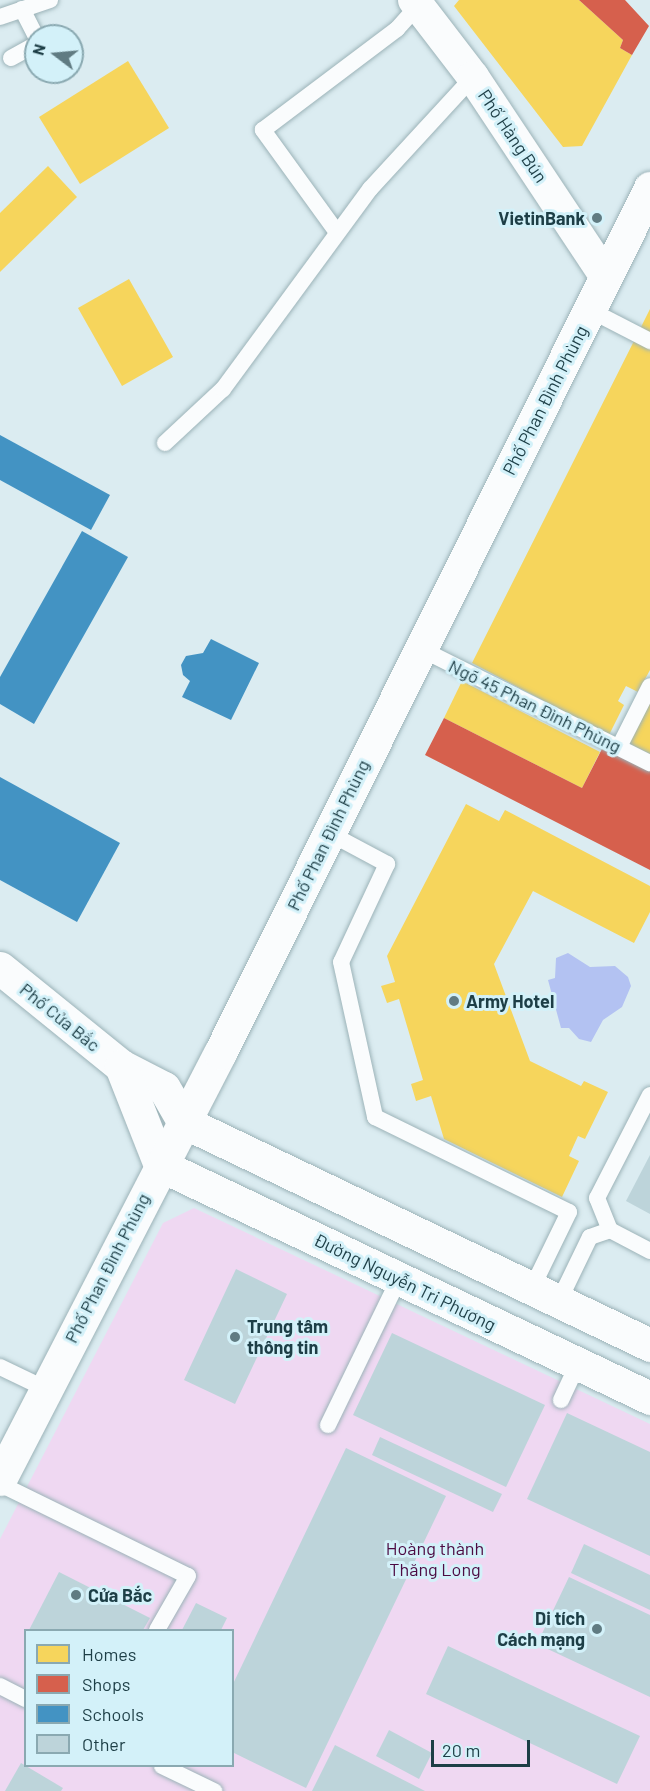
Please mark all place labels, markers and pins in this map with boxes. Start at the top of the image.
place label: VietinBank [498,207,585,229]
marker: VietinBank [590,211,604,225]
place label: Army Hotel [466,990,554,1012]
marker: Army Hotel [447,994,461,1008]
place label: Trung tâm thông tin [247,1316,328,1358]
marker: Trung tâm thông tin [228,1330,242,1344]
place label: Cửa Bắc [88,1584,152,1606]
marker: Cửa Bắc [69,1588,83,1602]
place label: Di tích Cách mạng [497,1608,585,1650]
marker: Di tích Cách mạng [590,1622,604,1636]

